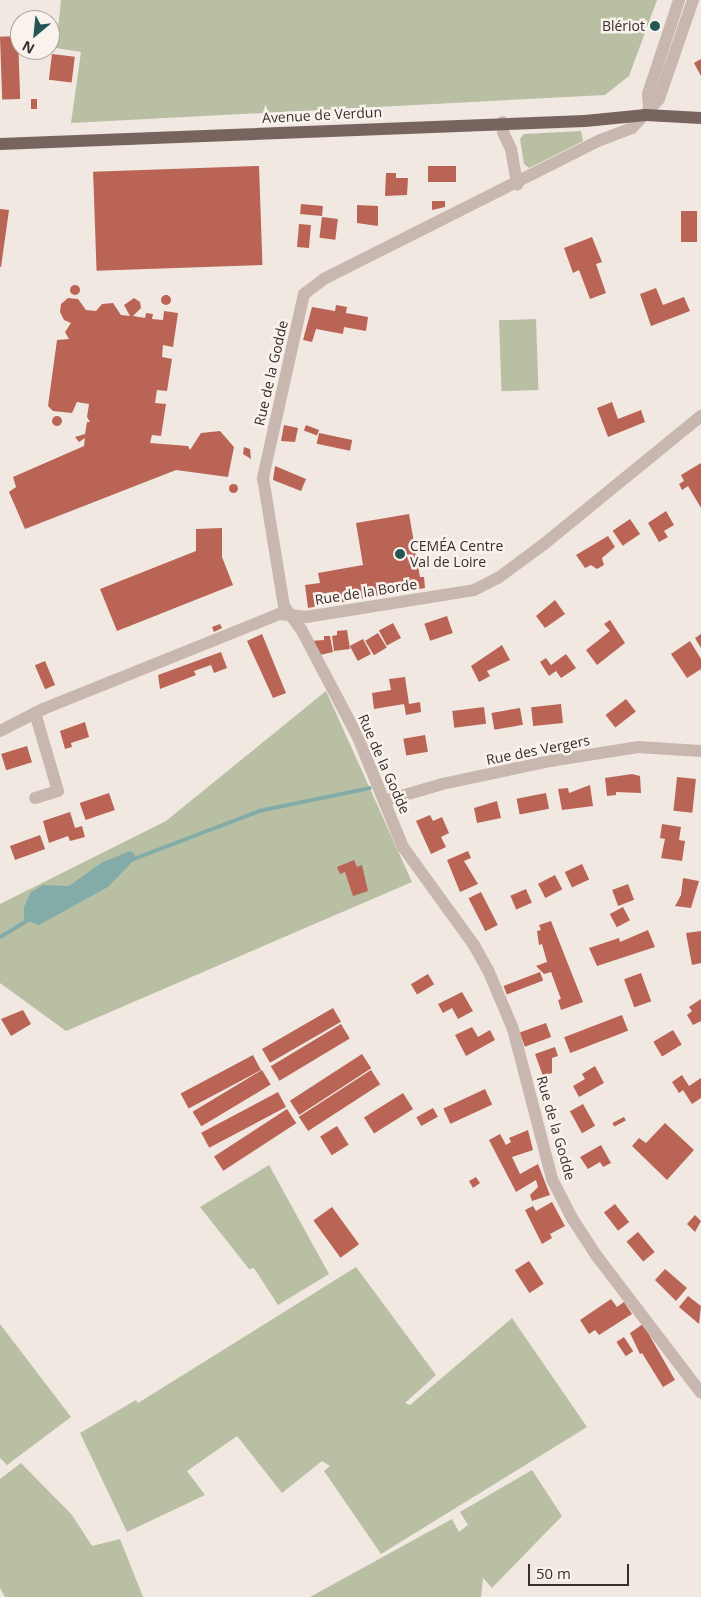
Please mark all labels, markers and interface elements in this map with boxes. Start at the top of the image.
north arrow [10,10,60,60]
place label: Blériot [602,18,645,34]
marker: Blériot [649,20,661,32]
text: N [19,37,38,59]
street label: Avenue de Verdun [262,103,382,127]
street label: Rue de la Godde [251,319,291,427]
place label: CEMÉA Centre Val de Loire [410,538,503,570]
marker: CEMÉA Centre Val de Loire [394,548,406,560]
street label: Rue de la Borde [314,576,418,608]
street label: Rue de la Godde [354,712,414,816]
street label: Rue des Vergers [485,732,591,768]
street label: Rue de la Godde [533,1074,579,1182]
scale bar [531,1554,632,1586]
text: 50 m [536,1563,571,1583]

